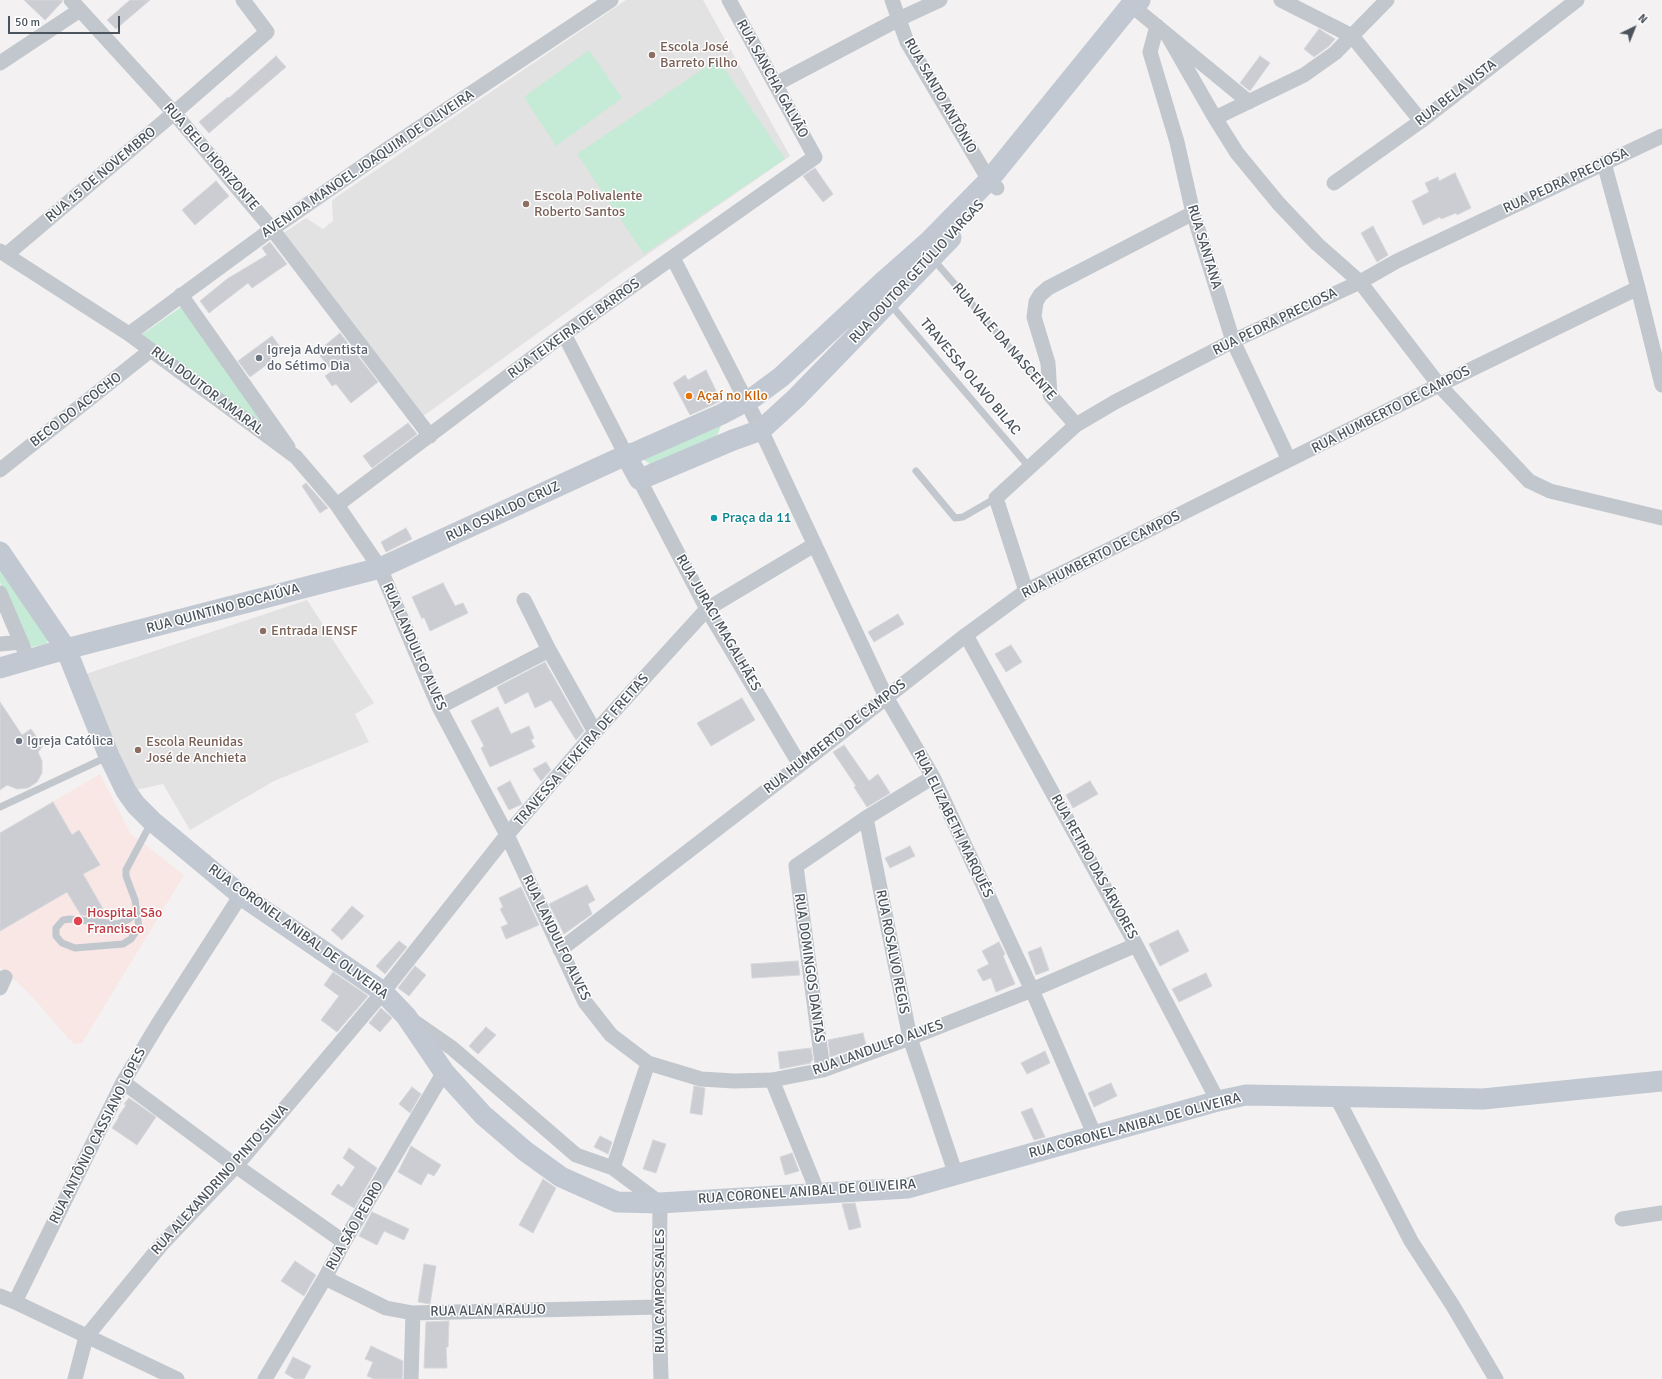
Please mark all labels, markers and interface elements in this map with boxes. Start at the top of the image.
scale bar [10,8,122,34]
north arrow [1614,8,1654,48]
text: N [1635,11,1650,26]
text: 50 m [15,15,40,30]
street label: RUA SANCHA GALVÃO [732,17,812,141]
street label: RUA SANTO ANTÔNIO [900,35,980,157]
place label: Escola José Barreto Filho [660,39,738,72]
marker: Escola José Barreto Filho [647,50,657,60]
street label: RUA BELA VISTA [1412,56,1500,130]
street label: AVENIDA MANOEL JOAQUIM DE OLIVEIRA [258,86,478,242]
street label: RUA BELO HORIZONTE [160,100,262,214]
street label: RUA 15 DE NOVEMBRO [42,124,160,226]
street label: RUA PEDRA PRECIOSA [1501,145,1631,217]
place label: Escola Polivalente Roberto Santos [534,188,643,220]
street label: RUA DOUTOR GETÚLIO VARGAS [846,197,988,347]
marker: Escola Polivalente Roberto Santos [521,199,531,209]
street label: RUA SANTANA [1183,203,1225,291]
street label: RUA TEIXEIRA DE BARROS [505,276,643,382]
street label: RUA VALE DA NASCENTE [948,280,1060,404]
street label: RUA PEDRA PRECIOSA [1210,285,1340,359]
street label: TRAVESSA OLAVO BILAC [916,315,1024,439]
place label: Igreja Adventista do Sétimo Dia [267,342,368,374]
street label: RUA DOUTOR AMARAL [147,343,267,439]
marker: Igreja Adventista do Sétimo Dia [254,353,264,363]
street label: RUA HUMBERTO DE CAMPOS [1309,363,1473,457]
street label: BECO DO ACOCHO [27,369,125,451]
place label: Açaí no KIlo [697,388,768,404]
marker: Açaí no KIlo [684,391,694,401]
street label: RUA OSVALDO CRUZ [443,478,563,546]
street label: RUA HUMBERTO DE CAMPOS [1019,508,1183,602]
place label: Praça da 11 [722,510,791,526]
marker: Praça da 11 [709,513,719,523]
street label: RUA JURACI MAGALHÃES [672,552,764,694]
street label: RUA QUINTINO BOCAIÚVA [145,580,301,638]
street label: RUA LANDULFO ALVES [378,581,450,713]
place label: Entrada IENSF [271,623,358,639]
marker: Entrada IENSF [258,626,268,636]
street label: TRAVESSA TEIXEIRA DE FREITAS [511,671,653,829]
street label: RUA HUMBERTO DE CAMPOS [761,676,909,798]
place label: Igreja Católica [27,733,113,749]
place label: Escola Reunidas José de Anchieta [146,734,246,766]
marker: Igreja Católica [14,736,24,746]
marker: Escola Reunidas José de Anchieta [133,745,143,755]
street label: RUA ELIZABETH MARQUÊS [910,747,996,901]
street label: RUA RETIRO DAS ÁRVORES [1047,792,1141,942]
street label: RUA CORONEL ANIBAL DE OLIVEIRA [205,861,391,1003]
street label: RUA LANDULFO ALVES [518,872,594,1004]
street label: RUA ROSALVO REGIS [872,889,912,1015]
street label: RUA DOMINGOS DANTAS [790,892,828,1044]
place label: Hospital São Francisco [87,905,162,938]
marker: Hospital São Francisco [72,915,84,927]
street label: RUA LANDULFO ALVES [810,1017,946,1079]
street label: RUA ANTÔNIO CASSIANO LOPES [46,1045,150,1227]
street label: RUA CORONEL ANIBAL DE OLIVEIRA [1027,1090,1243,1162]
street label: RUA ALEXANDRINO PINTO SILVA [148,1101,292,1259]
street label: RUA CORONEL ANIBAL DE OLIVEIRA [697,1176,917,1208]
street label: RUA SÃO PEDRO [323,1179,387,1273]
street label: RUA CAMPOS SALES [652,1229,668,1353]
street label: RUA ALAN ARAUJO [430,1302,546,1320]

